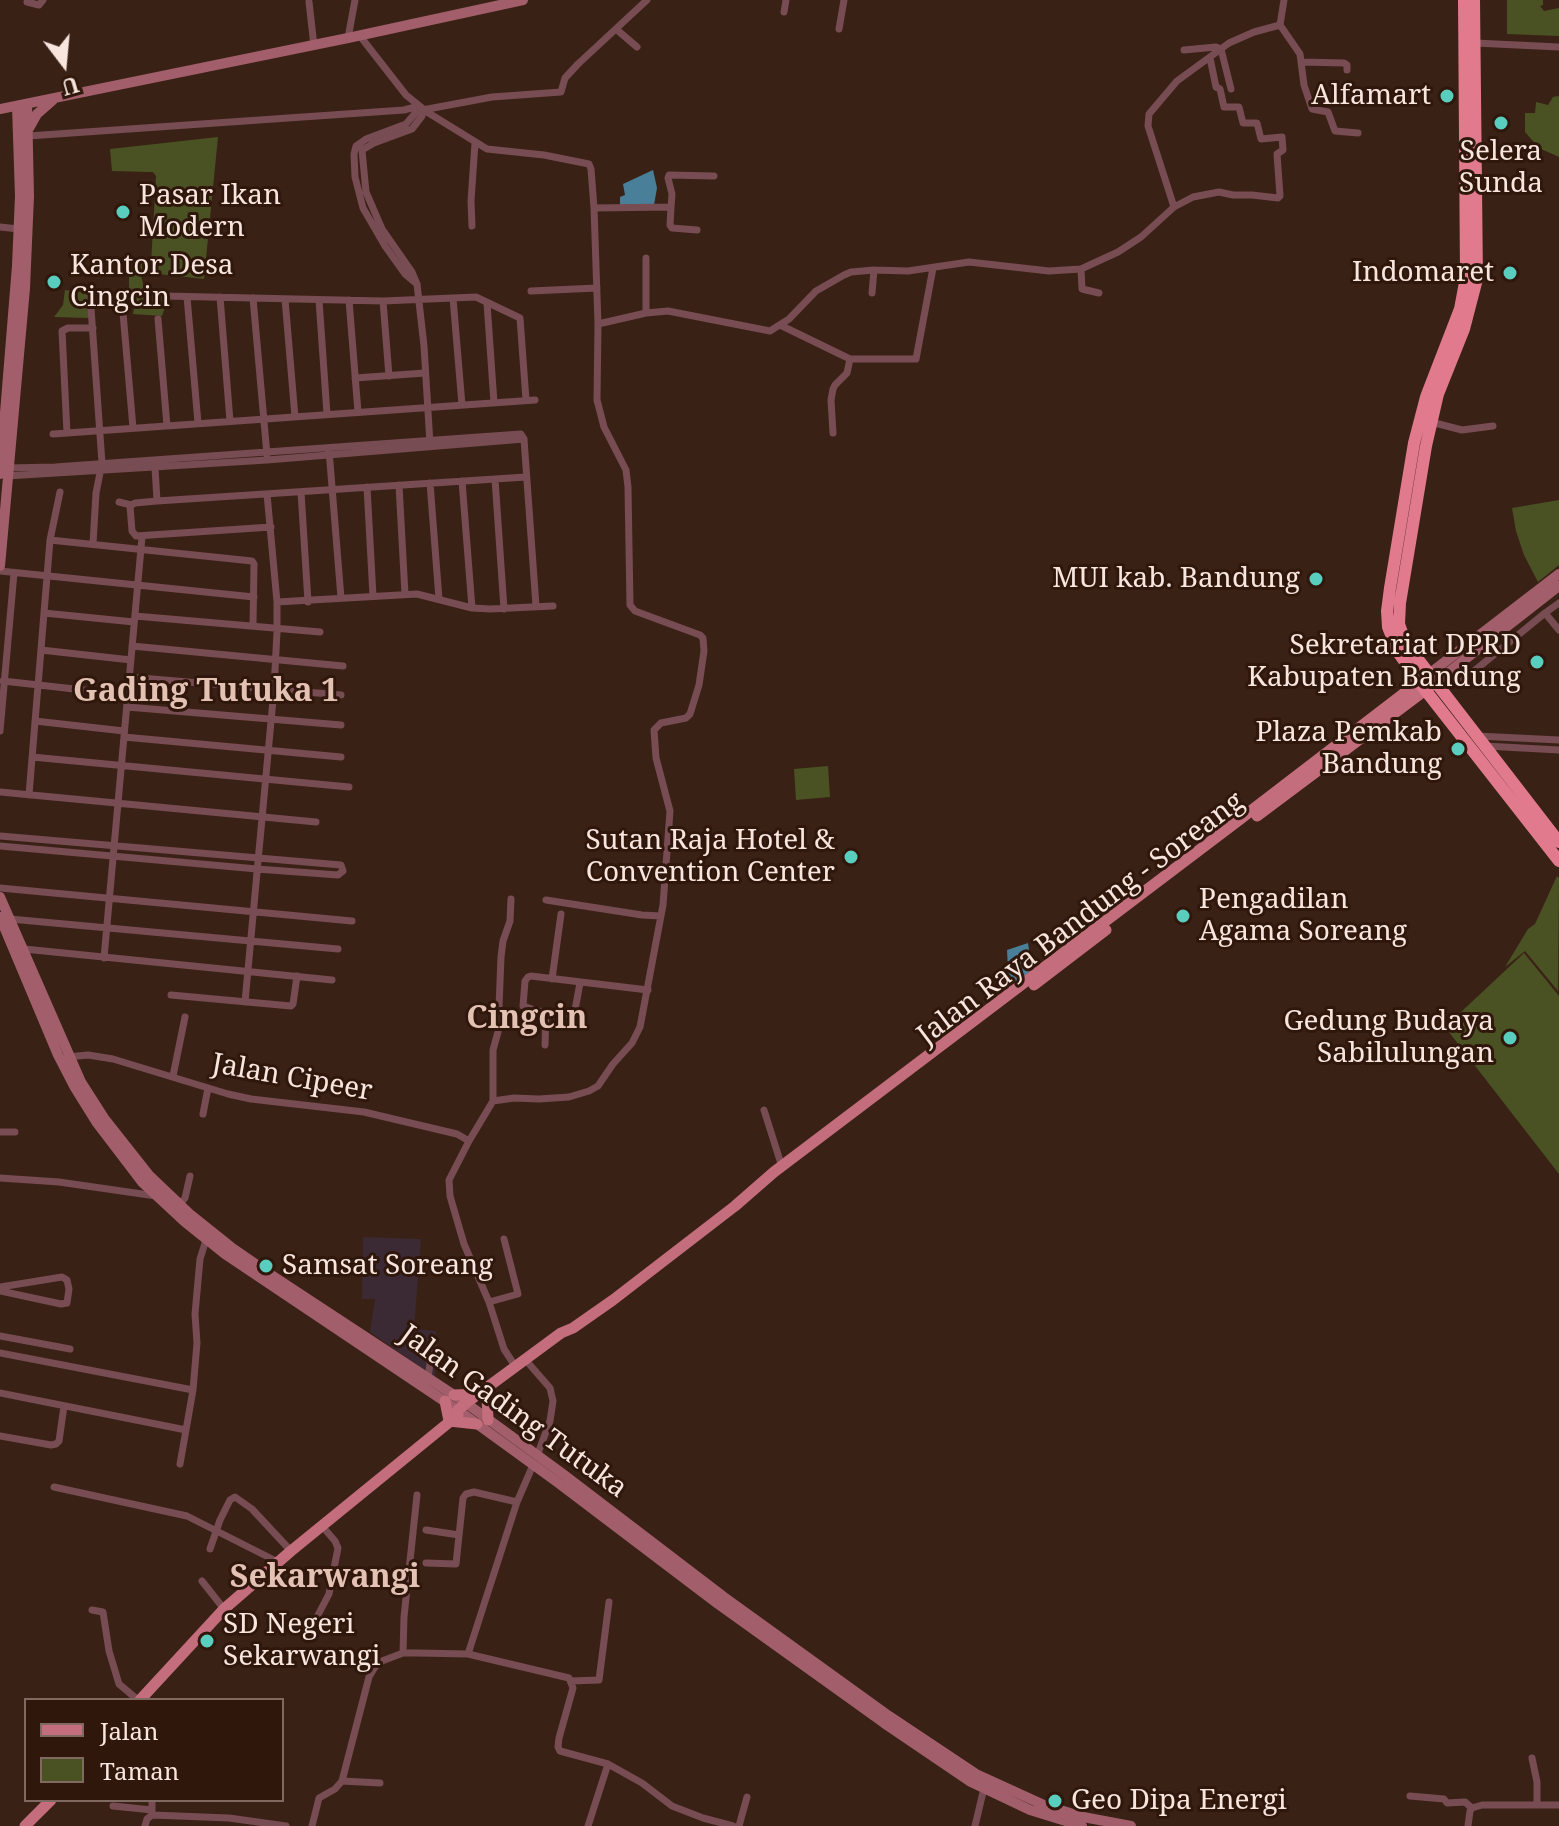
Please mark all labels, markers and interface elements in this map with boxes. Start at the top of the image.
north arrow [24,24,104,104]
text: U [59,70,83,104]
place label: Alfamart [1311,79,1431,113]
marker: Alfamart [1438,87,1456,105]
marker: Selera Sunda [1492,114,1510,132]
place label: Selera Sunda [1459,135,1543,201]
place label: Pasar Ikan Modern [139,179,281,245]
marker: Pasar Ikan Modern [114,203,132,221]
place label: Kantor Desa Cingcin [70,249,234,315]
place label: Indomaret [1352,256,1494,290]
marker: Indomaret [1501,264,1519,282]
marker: Kantor Desa Cingcin [45,273,63,291]
place label: MUI kab. Bandung [1052,562,1300,596]
marker: MUI kab. Bandung [1307,570,1325,588]
place label: Sekretariat DPRD Kabupaten Bandung [1247,629,1521,695]
marker: Sekretariat DPRD Kabupaten Bandung [1528,653,1546,671]
district label: Gading Tutuka 1 [73,673,339,711]
place label: Plaza Pemkab Bandung [1256,716,1442,782]
marker: Plaza Pemkab Bandung [1449,740,1467,758]
street label: Jalan Raya Bandung - Soreang [911,785,1251,1053]
place label: Sutan Raja Hotel & Convention Center [586,824,835,890]
marker: Sutan Raja Hotel & Convention Center [842,848,860,866]
place label: Pengadilan Agama Soreang [1199,883,1407,949]
marker: Pengadilan Agama Soreang [1174,907,1192,925]
district label: Cingcin [466,1000,588,1038]
place label: Gedung Budaya Sabilulungan [1284,1005,1494,1071]
marker: Gedung Budaya Sabilulungan [1501,1029,1519,1047]
street label: Jalan Cipeer [209,1047,375,1109]
place label: Samsat Soreang [282,1249,493,1283]
marker: Samsat Soreang [257,1257,275,1275]
street label: Jalan Gading Tutuka [393,1318,633,1506]
district label: Sekarwangi [230,1559,420,1597]
place label: SD Negeri Sekarwangi [223,1608,381,1674]
marker: SD Negeri Sekarwangi [198,1632,216,1650]
legend [24,1698,284,1802]
text: Jalan [100,1714,159,1747]
text: Taman [100,1754,179,1787]
place label: Geo Dipa Energi [1071,1784,1287,1818]
marker: Geo Dipa Energi [1046,1792,1064,1810]

